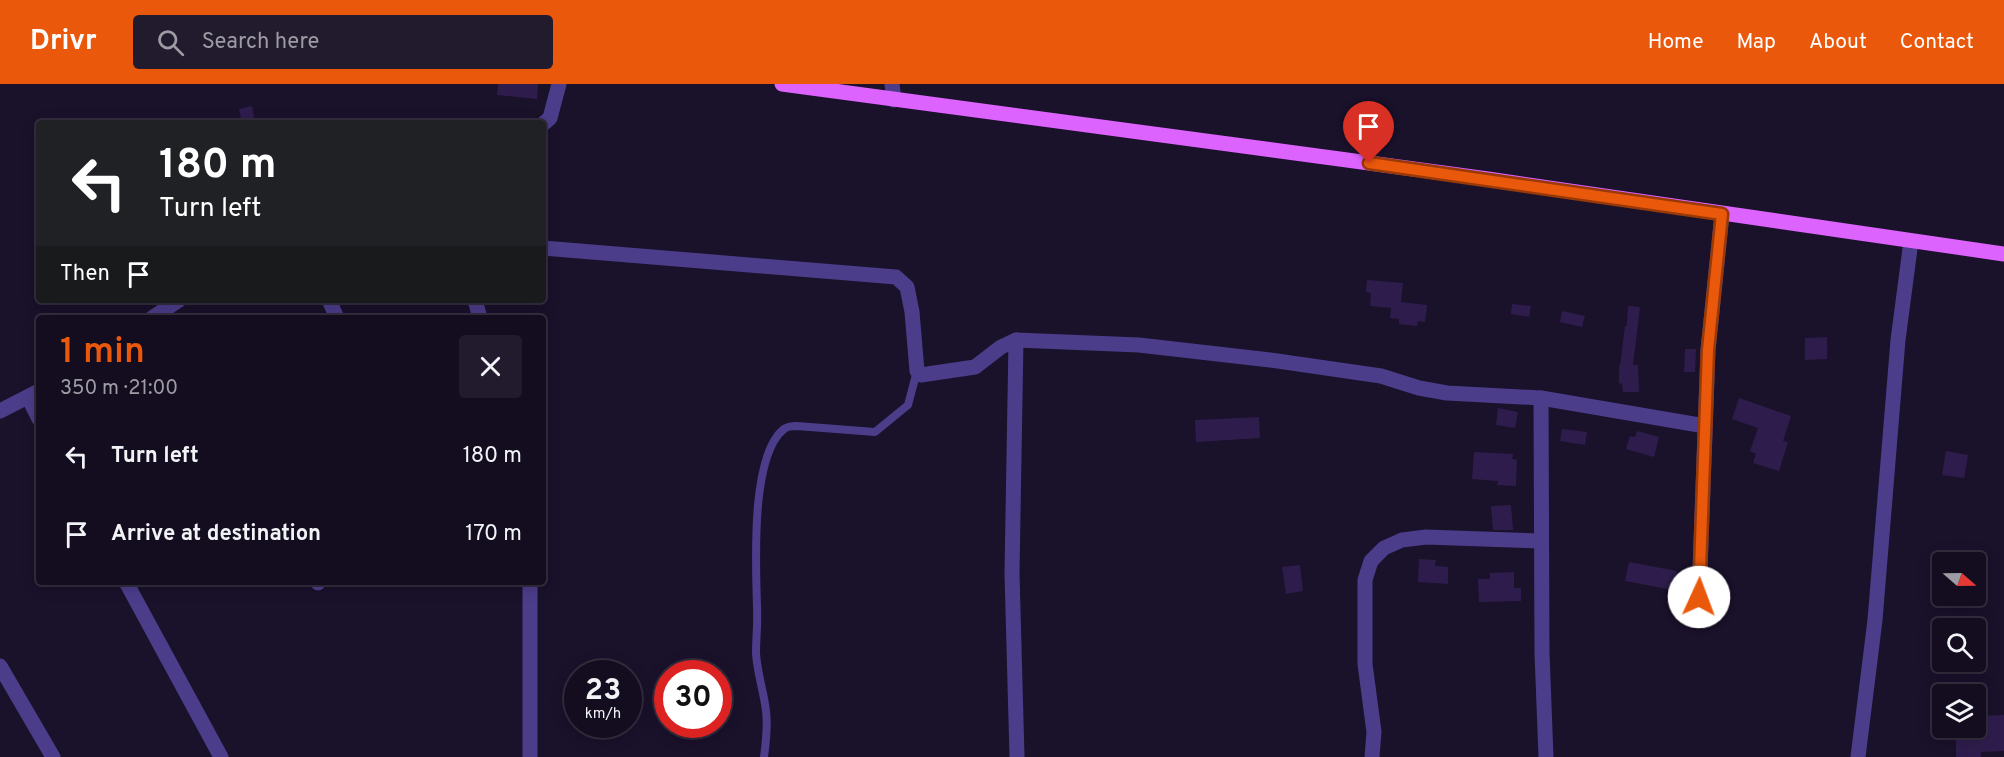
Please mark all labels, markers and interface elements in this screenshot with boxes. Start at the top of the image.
search box [133,15,553,69]
text: Drivr [30,24,97,60]
icon: search [154,26,187,59]
text: Search here [202,29,319,56]
text: Home [1648,29,1704,56]
text: Map [1737,29,1776,56]
text: About [1809,29,1867,56]
text: Contact [1900,29,1974,56]
pin [1343,101,1394,163]
icon: arrive [1352,110,1385,143]
text: 180 m [159,140,276,193]
icon: left [60,144,138,222]
text: Turn left [159,192,261,226]
icon: arrive [122,258,155,291]
text: Then [60,261,110,288]
text: 1 min [60,330,145,376]
button: close [459,335,522,398]
text: 350 m · 21:00 [60,376,178,402]
icon: left [60,440,93,473]
text: Turn left [111,443,199,470]
text: 180 m [463,443,522,470]
icon: arrive [60,518,93,551]
text: Arrive at destination [111,521,321,548]
text: 170 m [465,521,522,548]
north arrow [1932,552,1986,606]
map controls [1932,552,1986,738]
position arrow [1667,565,1731,629]
button: search [1932,618,1986,672]
speed limit sign: 30 [654,660,732,738]
text: 23 [585,673,621,710]
button: layers [1932,684,1986,738]
text: km/h [585,705,621,724]

